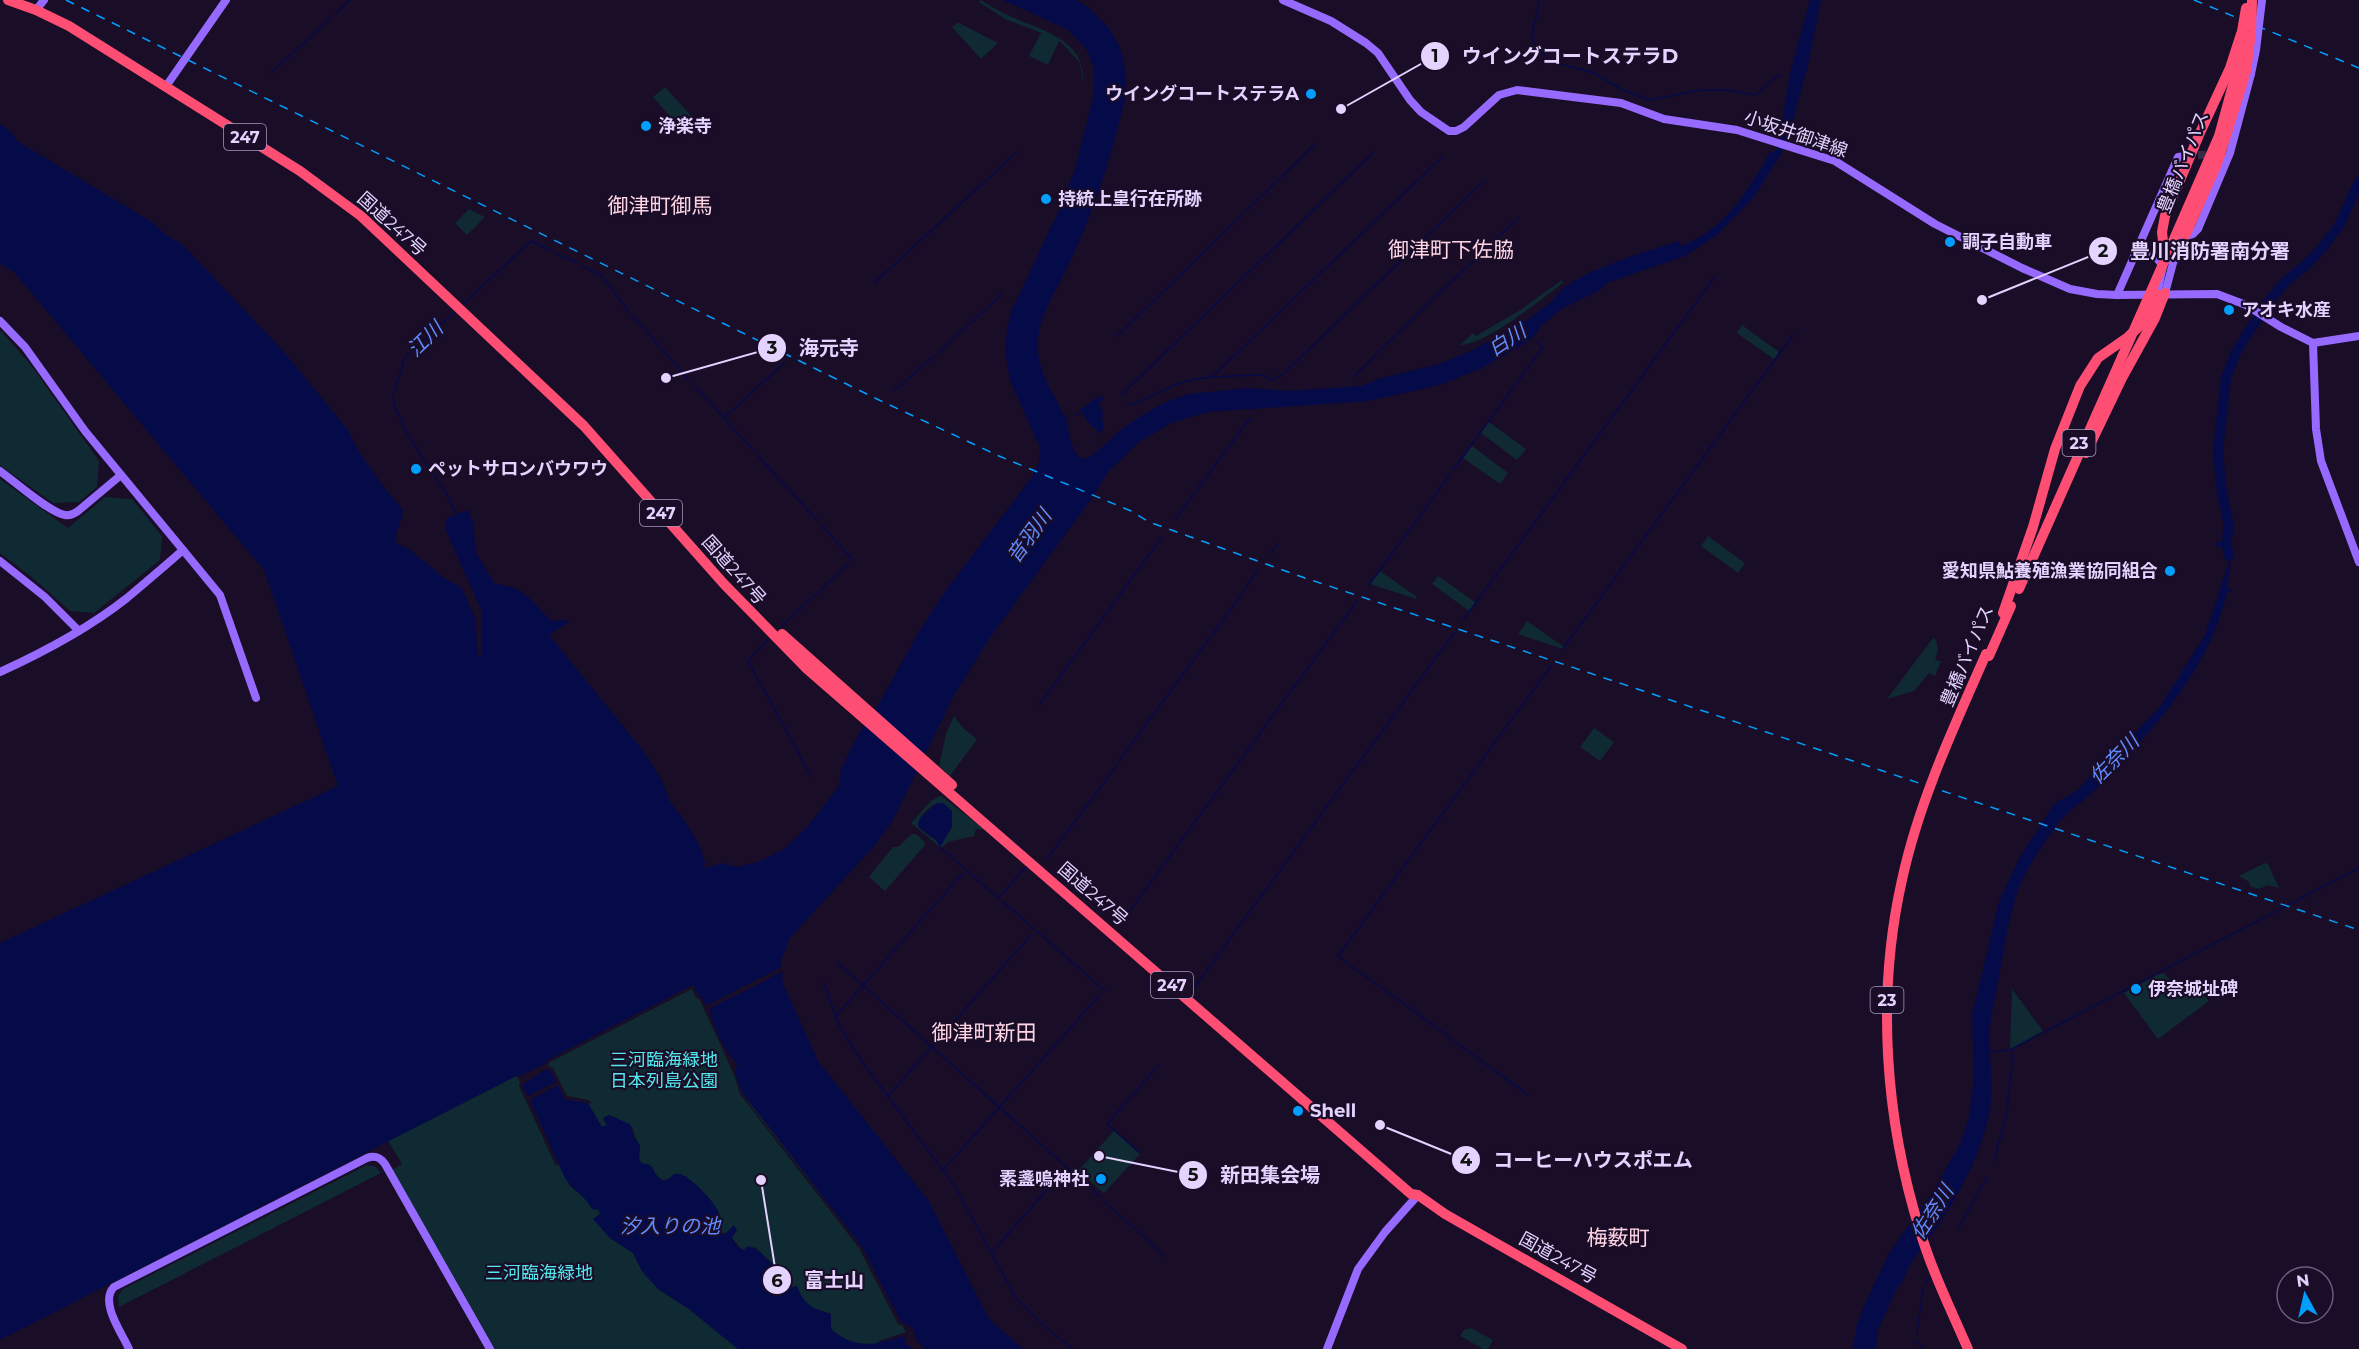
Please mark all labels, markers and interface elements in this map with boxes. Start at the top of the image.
callout: ウイングコートステラD [1420,37,1691,75]
text: ウイングコートステラD [1462,44,1678,68]
text: 1 [1431,45,1439,67]
place label: ウイングコートステラA [1105,83,1299,105]
marker: ウイングコートステラA [1304,87,1318,101]
street label: 小坂井御津線 [1741,106,1851,162]
street label: 豊橋バイパス [2153,108,2213,216]
place label: 浄楽寺 [658,115,712,137]
marker: 浄楽寺 [639,119,653,133]
road number: 247 [224,124,266,150]
street label: 国道247号 [353,187,431,261]
place label: 持統上皇行在所跡 [1058,188,1202,210]
marker: 持統上皇行在所跡 [1039,192,1053,206]
district label: 御津町御馬 [608,193,713,218]
place label: 調子自動車 [1962,231,2052,253]
callout: 豊川消防署南分署 [2088,232,2302,270]
marker: 調子自動車 [1943,235,1957,249]
district label: 御津町下佐脇 [1388,237,1514,262]
text: 豊川消防署南分署 [2130,239,2290,263]
text: 2 [2098,240,2109,262]
place label: アオキ水産 [2241,299,2331,321]
marker: アオキ水産 [2222,303,2236,317]
water label: 江川 [402,315,449,362]
water label: 白川 [1484,318,1532,361]
callout: 海元寺 [757,329,871,367]
text: 海元寺 [799,336,859,360]
text: 3 [766,337,778,359]
road number: 23 [2062,430,2096,456]
place label: ペットサロンバウワウ [428,458,608,480]
marker: ペットサロンバウワウ [409,462,423,476]
road number: 247 [640,500,682,526]
water label: 音羽川 [1002,503,1058,567]
street label: 国道247号 [697,531,771,609]
place label: 愛知県鮎養殖漁業協同組合 [1942,560,2158,582]
marker: 愛知県鮎養殖漁業協同組合 [2163,564,2177,578]
street label: 豊橋バイパス [1936,602,1998,710]
water label: 佐奈川 [2084,728,2145,789]
street label: 国道247号 [1054,858,1132,930]
road number: 247 [1151,972,1193,998]
place label: 伊奈城址碑 [2148,978,2238,1000]
marker: 伊奈城址碑 [2129,982,2143,996]
road number: 23 [1870,987,1904,1013]
district label: 御津町新田 [932,1020,1037,1045]
park label: 三河臨海緑地 日本列島公園 [610,1049,718,1092]
place label: Shell [1310,1100,1356,1122]
marker: Shell [1291,1104,1305,1118]
callout: コーヒーハウスポエム [1451,1141,1705,1179]
text: コーヒーハウスポエム [1493,1148,1693,1172]
text: 4 [1460,1149,1473,1171]
callout: 新田集会場 [1178,1156,1332,1194]
text: 新田集会場 [1220,1163,1320,1187]
text: 5 [1188,1164,1199,1186]
place label: 素盞嗚神社 [999,1168,1089,1190]
marker: 素盞嗚神社 [1094,1172,1108,1186]
water label: 佐奈川 [1906,1179,1959,1244]
water label: 汐入りの池 [620,1214,722,1238]
district label: 梅薮町 [1587,1225,1650,1250]
street label: 国道247号 [1515,1228,1601,1288]
callout: 富士山 [762,1261,876,1299]
park label: 三河臨海緑地 [485,1262,593,1284]
north arrow [2275,1265,2335,1325]
text: 富士山 [804,1268,864,1292]
text: 6 [771,1270,783,1292]
text: N [2295,1270,2311,1291]

